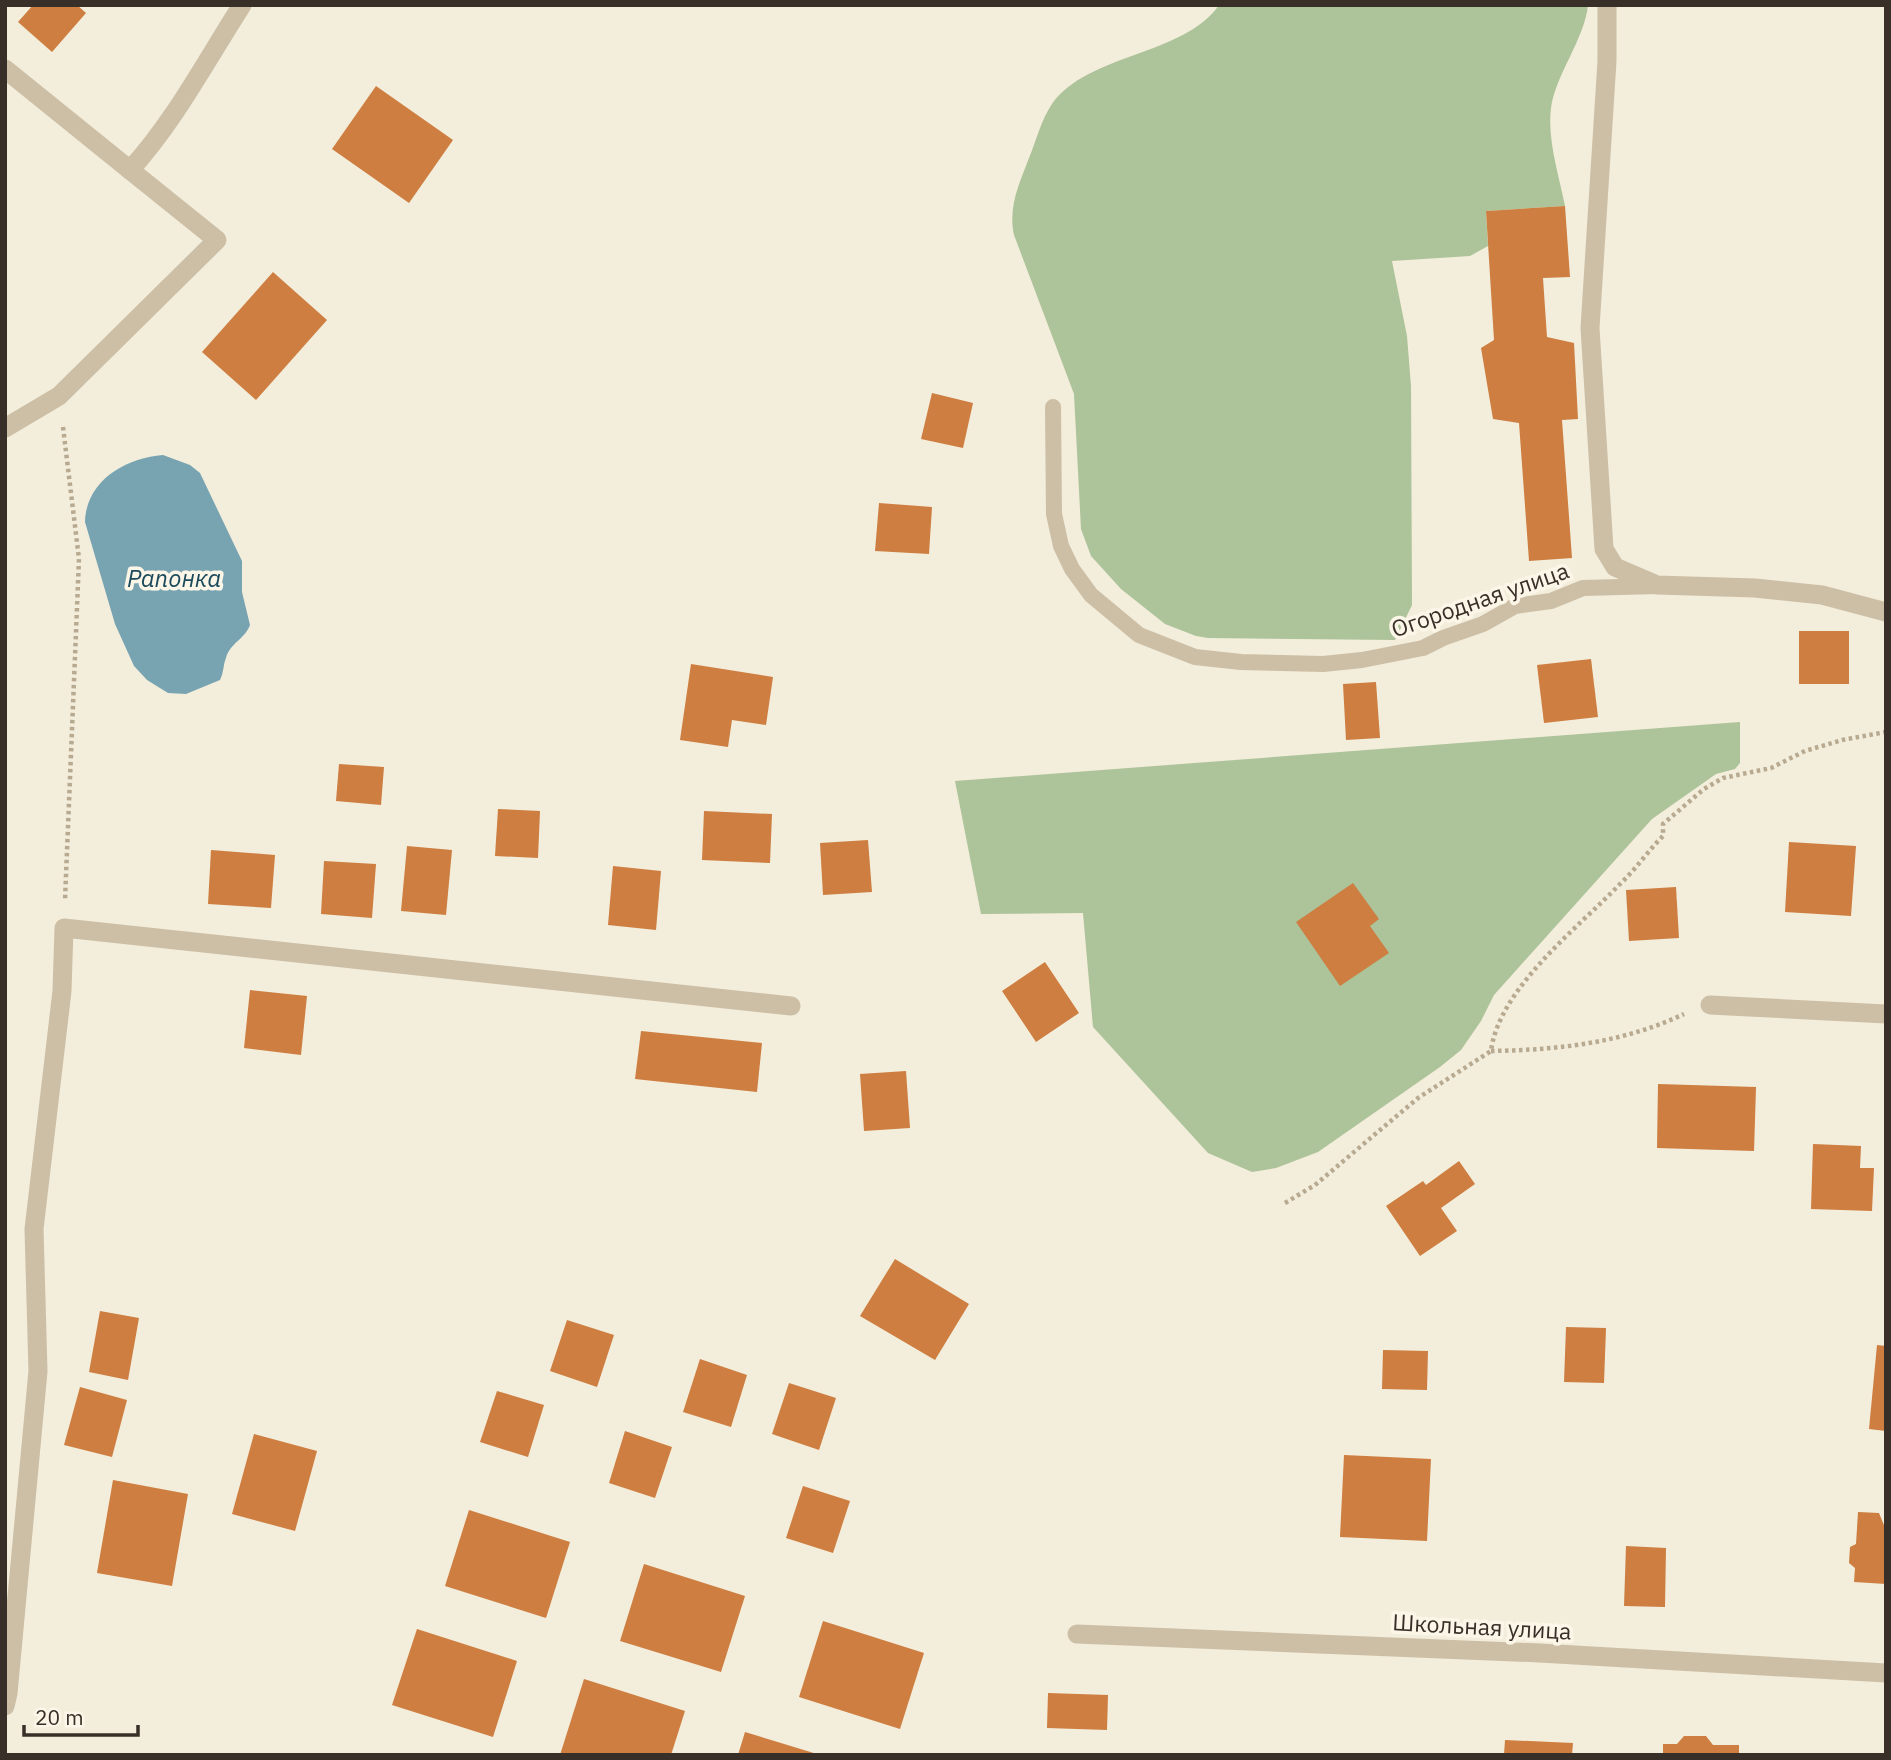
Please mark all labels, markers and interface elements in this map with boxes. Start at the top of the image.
street label: Огородная улица [1387,555,1572,643]
water label: Рапонка [127,562,221,594]
street label: Школьная улица [1392,1606,1572,1646]
scale bar [24,1694,138,1738]
text: 20 m [35,1703,84,1731]

